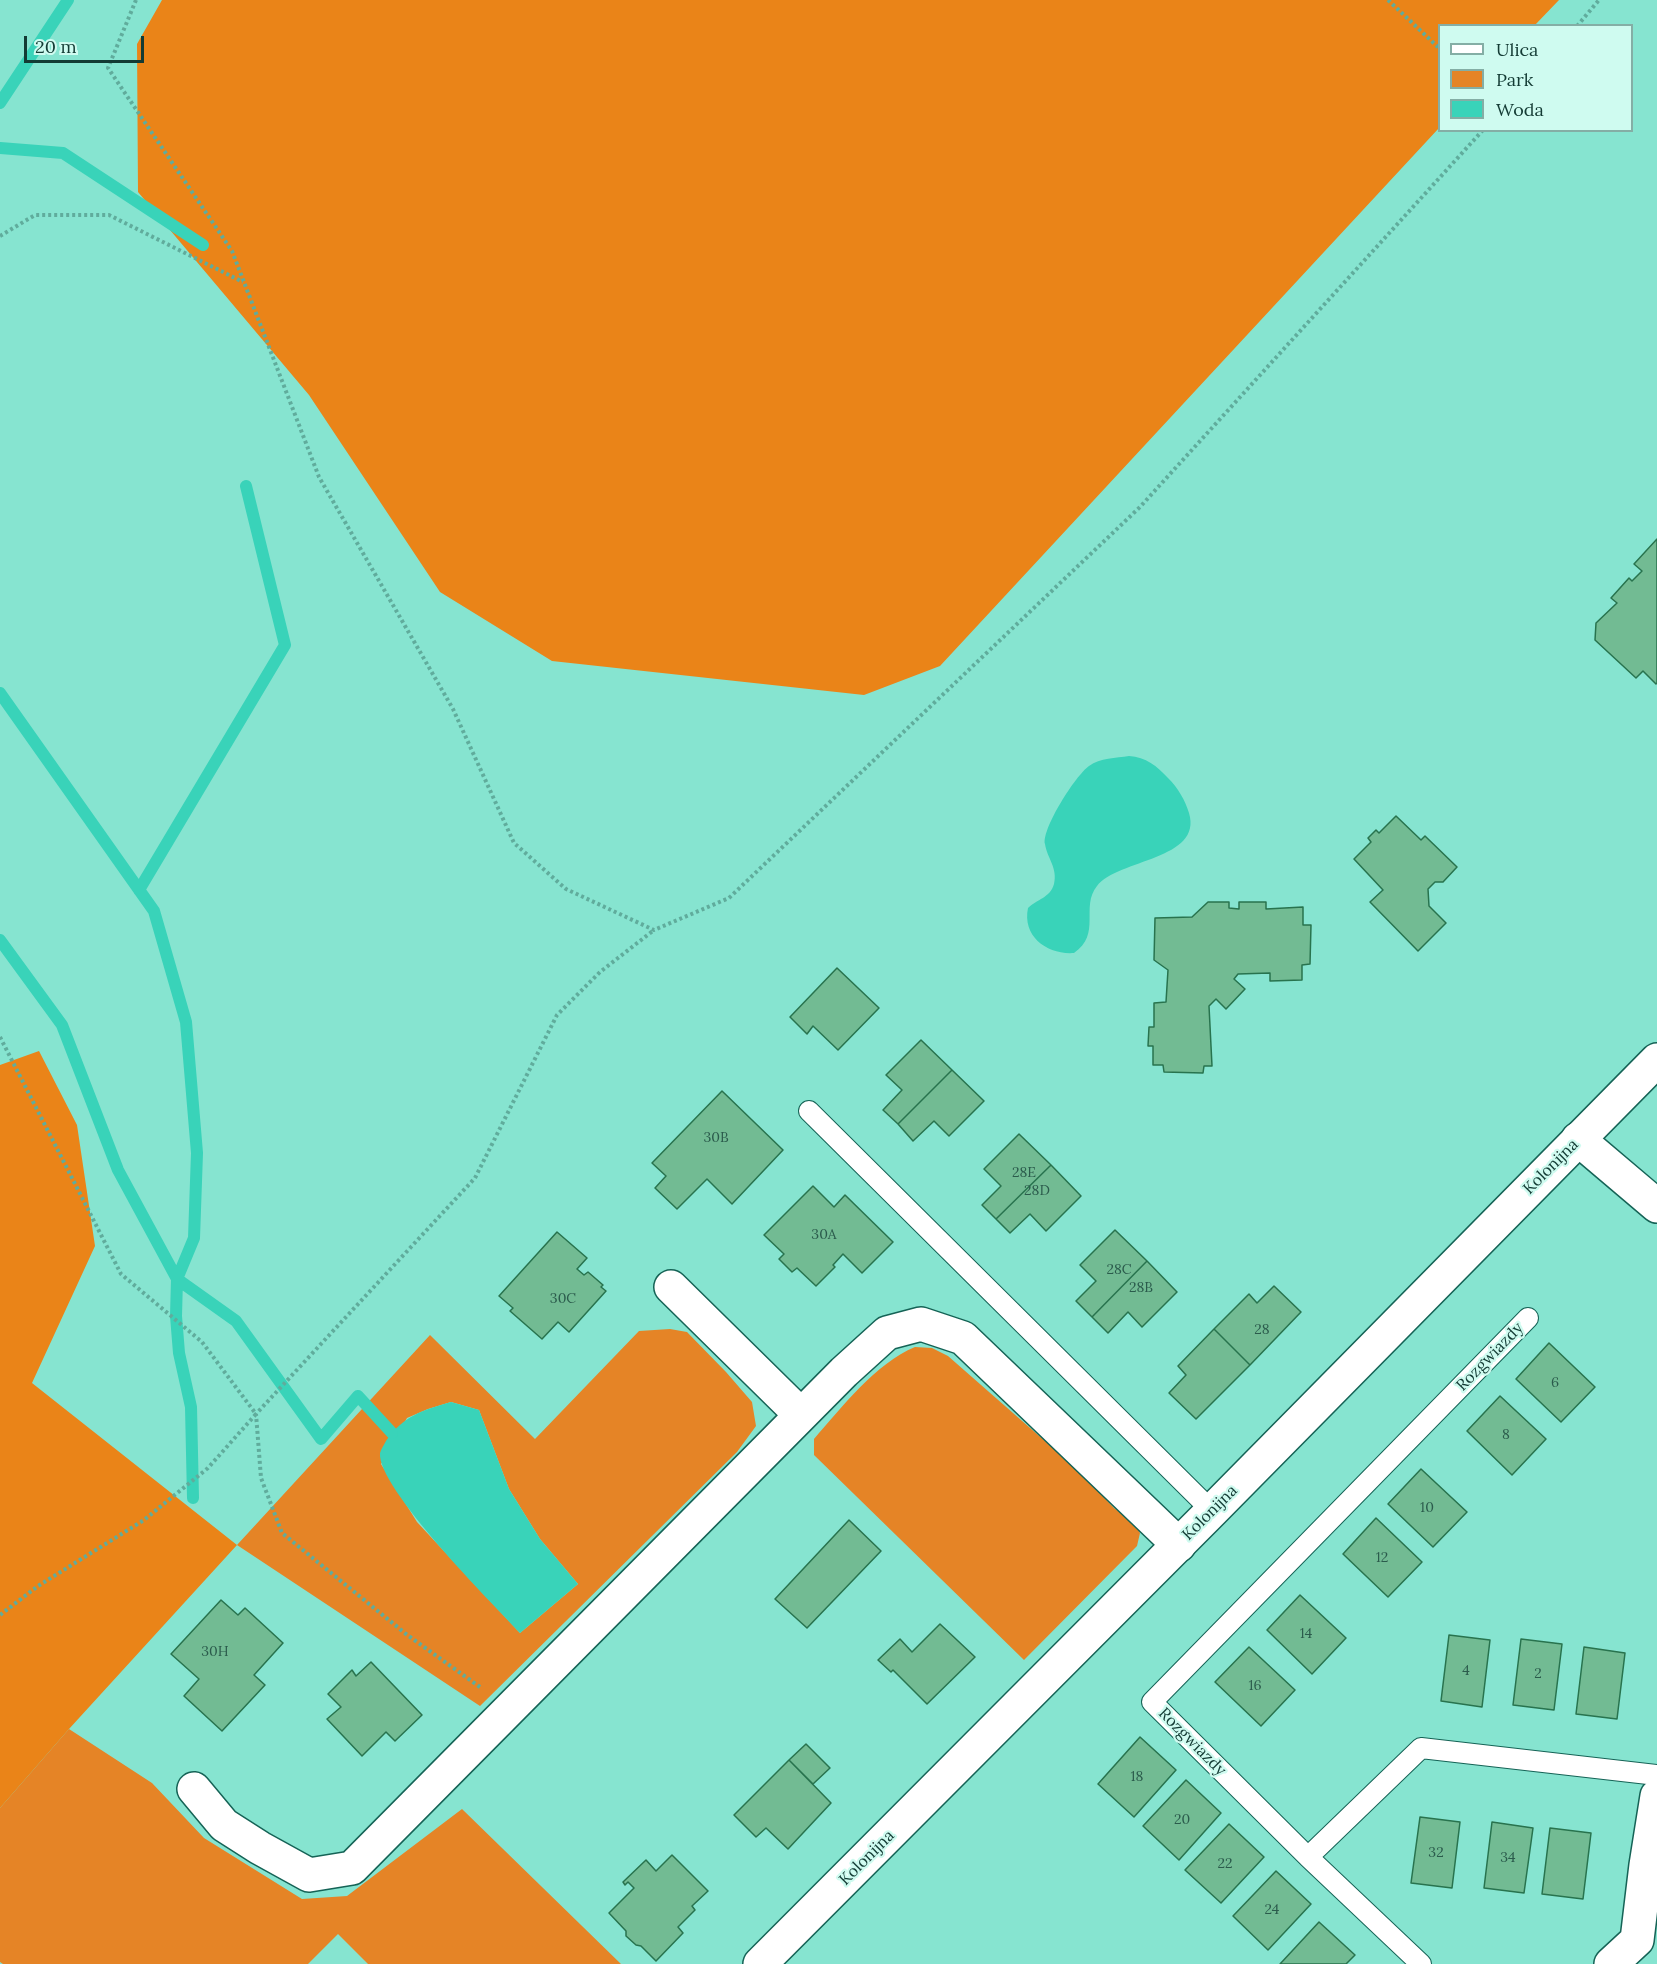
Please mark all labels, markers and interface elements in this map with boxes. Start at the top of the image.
scale bar [27,24,147,62]
legend [1438,24,1633,132]
text: 20 m [35,35,77,58]
text: Ulica [1496,38,1538,61]
text: Park [1496,68,1533,91]
text: Woda [1496,98,1544,121]
house number: 30B [703,1130,729,1146]
street label: Kolonijna [1519,1135,1583,1199]
house number: 28E [1012,1165,1036,1181]
house number: 28D [1024,1183,1050,1199]
house number: 30A [811,1227,837,1243]
house number: 28C [1106,1262,1132,1278]
house number: 28B [1129,1280,1153,1296]
house number: 30C [550,1291,576,1307]
street label: Rozgwiazdy [1453,1319,1527,1395]
house number: 28 [1254,1322,1270,1338]
house number: 6 [1551,1375,1559,1391]
house number: 8 [1502,1427,1510,1443]
street label: Kolonijna [1178,1481,1242,1545]
house number: 10 [1420,1500,1434,1516]
house number: 12 [1376,1550,1388,1566]
house number: 14 [1300,1626,1312,1642]
house number: 30H [201,1644,229,1660]
house number: 4 [1462,1663,1470,1679]
house number: 2 [1534,1666,1542,1682]
house number: 16 [1248,1678,1262,1694]
street label: Rozgwiazdy [1154,1704,1230,1780]
house number: 18 [1131,1769,1143,1785]
house number: 20 [1174,1812,1190,1828]
street label: Kolonijna [835,1826,899,1890]
house number: 32 [1428,1845,1444,1861]
house number: 34 [1500,1850,1516,1866]
house number: 22 [1217,1856,1233,1872]
house number: 24 [1265,1902,1279,1918]

